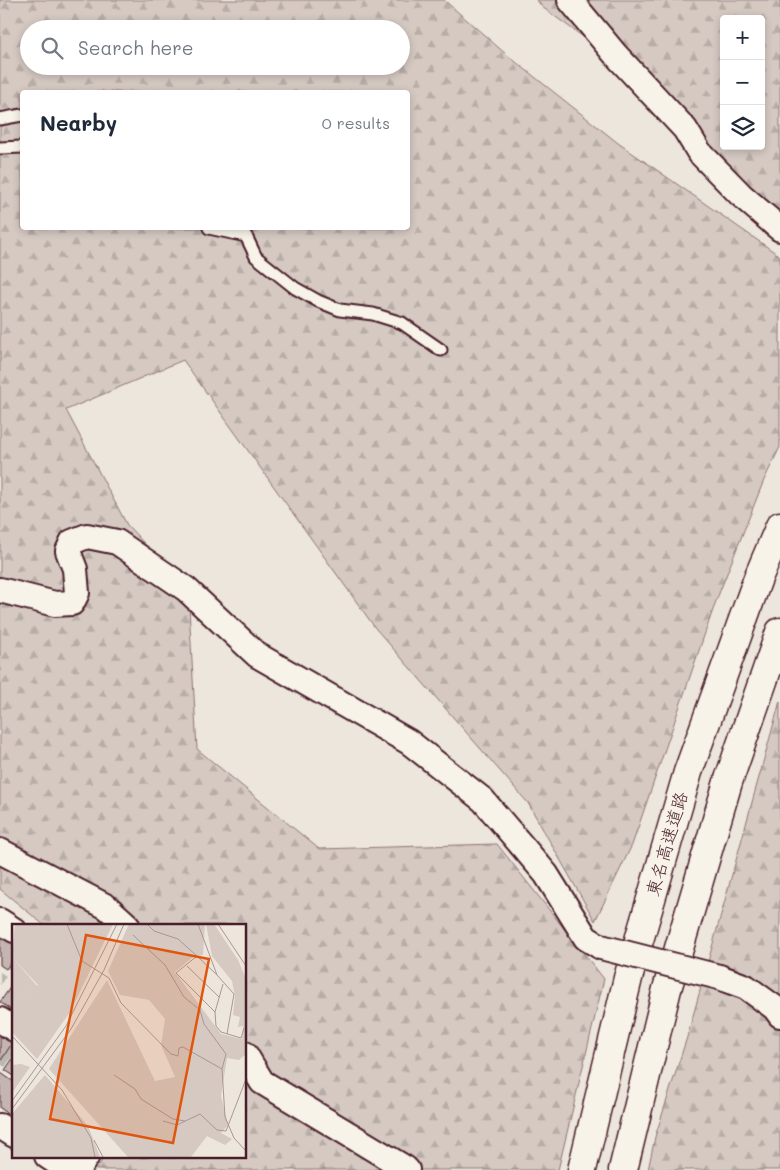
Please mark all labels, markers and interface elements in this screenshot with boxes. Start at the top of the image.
map controls [720,15,765,150]
button: + [720,15,765,60]
search box [20,20,410,75]
icon: search [38,34,66,62]
text: Search here [78,35,194,60]
button: − [720,60,765,105]
button: layers [720,105,765,150]
text: Nearby [40,109,117,136]
text: 0 results [322,112,390,133]
street label: 東名高速道路 [640,789,692,899]
inset map [12,924,246,1158]

